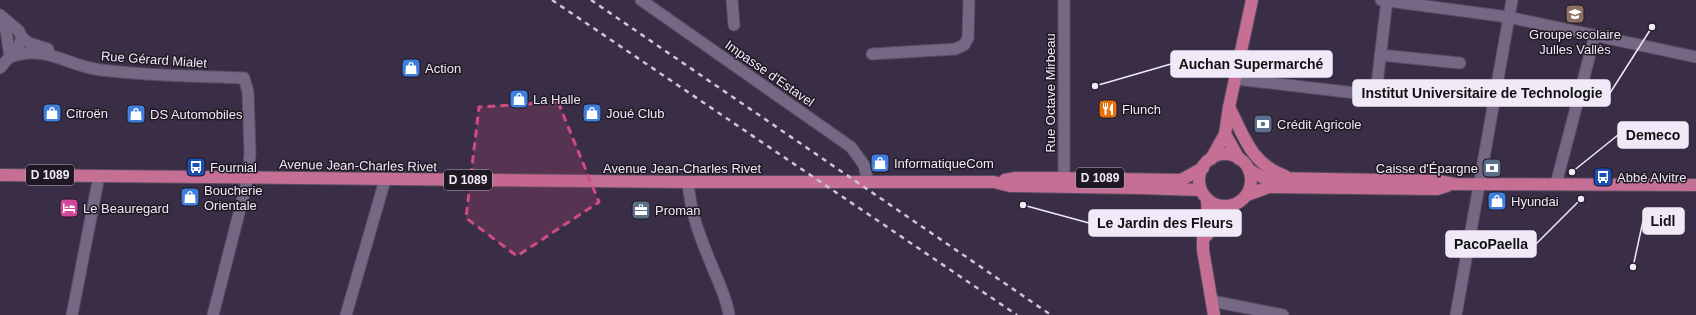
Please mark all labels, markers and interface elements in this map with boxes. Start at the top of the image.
school or university icon: Groupe scolaire Julles Vallès [1564,3,1586,25]
place label: Groupe scolaire Julles Vallès [1529,27,1621,57]
street label: Rue Octave Mirbeau [1043,33,1058,153]
street label: Impasse d'Estavel [722,37,817,110]
street label: Rue Gérard Mialet [100,48,208,71]
callout: Auchan Supermarché [1171,51,1332,77]
text: Auchan Supermarché [1179,56,1324,72]
shop icon: Action [400,57,422,79]
place label: Action [425,61,461,76]
callout: Institut Universitaire de Technologie [1353,80,1610,106]
text: Institut Universitaire de Technologie [1362,85,1603,101]
shop icon: La Halle [508,88,530,110]
place label: La Halle [533,92,581,107]
restaurant icon: Flunch [1097,98,1119,120]
shop icon: Citroën [41,102,63,124]
shop icon: Joué Club [581,102,603,124]
place label: Flunch [1122,102,1161,117]
shop icon: DS Automobiles [125,103,147,125]
place label: Citroën [66,106,108,121]
place label: Joué Club [606,106,665,121]
place label: DS Automobiles [150,107,243,122]
bank icon: Crédit Agricole [1252,113,1274,135]
place label: Crédit Agricole [1277,117,1362,132]
callout: Demeco [1618,122,1688,148]
text: Demeco [1626,127,1680,143]
shop icon: InformatiqueCom [869,152,891,174]
bus stop icon: Fournial [185,156,207,178]
place label: InformatiqueCom [894,156,994,171]
street label: Avenue Jean-Charles Rivet [279,157,438,174]
bank icon: Caisse d'Épargne [1481,157,1503,179]
place label: Fournial [210,160,257,175]
street label: Avenue Jean-Charles Rivet [603,161,761,176]
place label: Caisse d'Épargne [1376,161,1478,176]
road number: D 1089 [26,165,74,185]
bus stop icon: Abbé Alvitre [1592,166,1614,188]
road number: D 1089 [1076,168,1124,188]
road number: D 1089 [444,170,492,190]
place label: Abbé Alvitre [1617,170,1686,185]
place label: Boucherie Orientale [204,183,263,213]
shop icon: Boucherie Orientale [179,186,201,208]
shop icon: Hyundai [1486,190,1508,212]
place label: Hyundai [1511,194,1559,209]
hotel icon: Le Beauregard [58,197,80,219]
office icon: Proman [630,199,652,221]
place label: Le Beauregard [83,201,169,216]
place label: Proman [655,203,701,218]
callout: Lidl [1643,208,1684,234]
callout: Le Jardin des Fleurs [1089,210,1241,236]
text: Lidl [1651,213,1675,229]
text: Le Jardin des Fleurs [1097,215,1233,231]
callout: PacoPaella [1446,231,1536,257]
text: PacoPaella [1454,236,1528,252]

